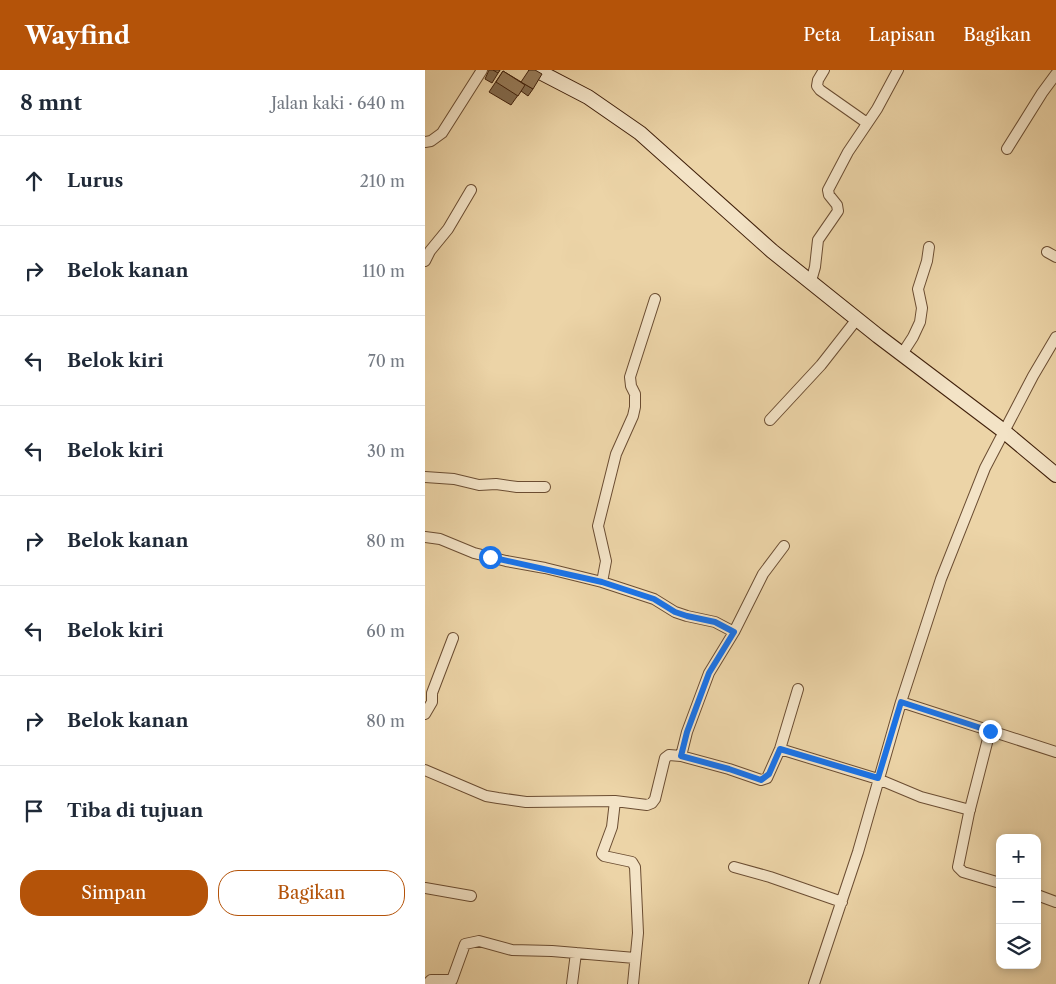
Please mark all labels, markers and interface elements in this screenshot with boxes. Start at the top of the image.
text: Wayfind [25,21,130,50]
text: Peta [803,24,841,46]
text: Lapisan [869,24,935,46]
text: Bagikan [963,24,1031,46]
text: 8 mnt [20,90,82,115]
text: Jalan kaki · 640 m [271,93,405,113]
icon: ahead [20,167,48,195]
text: Lurus [67,169,123,192]
text: 210 m [360,171,405,191]
icon: right [20,257,48,285]
text: Belok kanan [67,259,189,282]
text: 110 m [362,261,405,281]
icon: left [20,347,48,375]
text: Belok kiri [67,349,164,372]
text: 70 m [368,351,405,371]
icon: left [20,437,48,465]
text: Belok kiri [67,439,164,462]
text: 30 m [367,441,405,461]
icon: right [20,527,48,555]
text: Belok kanan [67,529,189,552]
text: 80 m [366,531,405,551]
route start [479,546,502,569]
icon: left [20,617,48,645]
text: Belok kiri [67,619,164,642]
text: 60 m [366,621,405,641]
icon: right [20,707,48,735]
text: Belok kanan [67,709,189,732]
text: 80 m [366,711,405,731]
route end [979,720,1002,743]
icon: arrive [20,797,48,825]
text: Tiba di tujuan [67,799,203,822]
map controls [996,834,1041,969]
button: + [996,834,1041,879]
button: Simpan [20,870,208,916]
button: Bagikan [218,870,405,916]
button: − [996,879,1041,924]
button: layers [996,924,1041,969]

